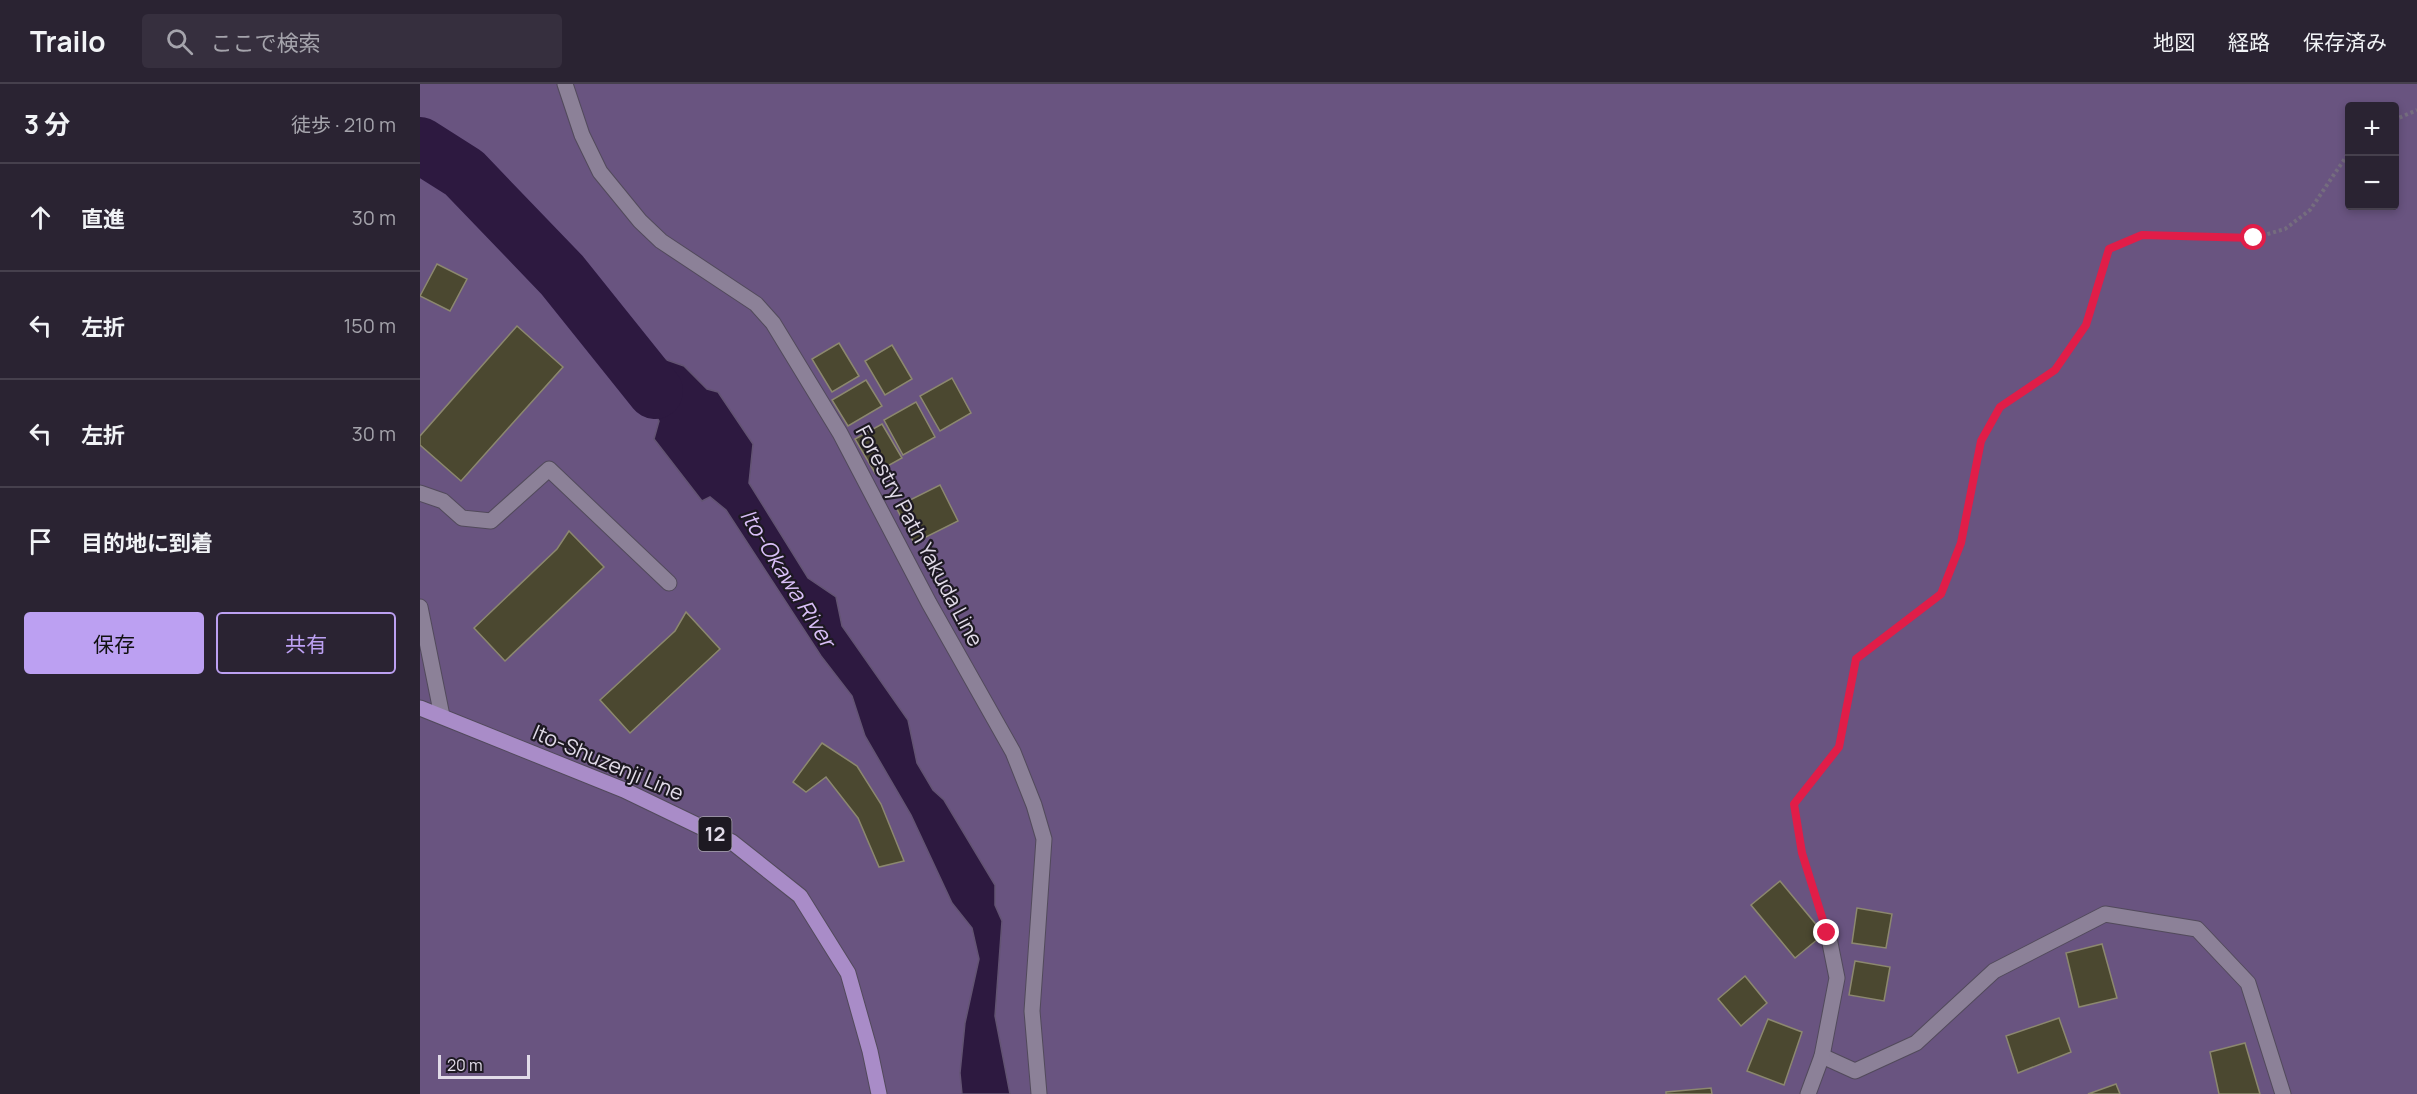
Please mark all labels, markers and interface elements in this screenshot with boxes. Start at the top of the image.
search box [142,14,562,68]
text: Trailo [30,22,106,60]
icon: search [163,25,196,58]
text: ここで検索 [211,28,321,58]
text: 地図 [2153,28,2195,56]
text: 経路 [2228,28,2270,56]
text: 保存済み [2303,28,2387,56]
map controls [2345,102,2399,210]
button: + [2345,102,2399,156]
text: 3 分 [24,106,70,142]
text: 徒歩 · 210 m [291,111,396,138]
button: − [2345,156,2399,210]
icon: ahead [24,201,57,234]
text: 直進 [81,204,125,234]
text: 30 m [352,204,396,231]
route start [2240,224,2266,250]
icon: left [24,309,57,342]
text: 左折 [81,312,125,342]
text: 150 m [343,312,396,339]
icon: left [24,417,57,450]
text: 左折 [81,420,125,450]
text: 30 m [352,420,396,447]
street label: Forestry Path Yakuda Line [850,420,990,651]
water label: Ito-Okawa River [733,503,844,655]
icon: arrive [24,525,57,558]
text: 目的地に到着 [81,528,213,558]
button: 保存 [24,612,204,674]
button: 共有 [216,612,396,674]
street label: Ito-Shuzenji Line [529,718,688,807]
road number: 12 [698,817,732,851]
route end [1813,919,1839,945]
scale bar [438,1052,530,1080]
text: 20 m [447,1054,483,1076]

